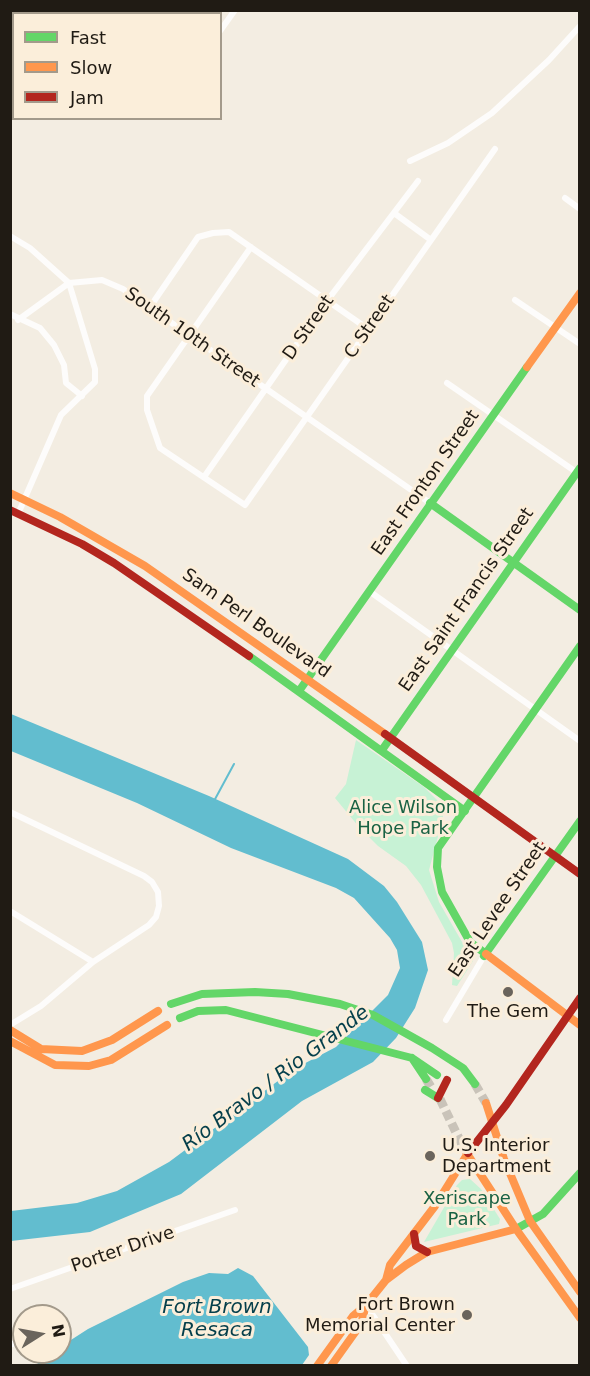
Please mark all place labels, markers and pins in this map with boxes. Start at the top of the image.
marker: The Gem [501,985,515,999]
place label: The Gem [467,1001,549,1023]
place label: U.S. Interior Department [442,1135,551,1178]
marker: U.S. Interior Department [423,1149,437,1163]
place label: Fort Brown Memorial Center [305,1294,455,1336]
marker: Fort Brown Memorial Center [460,1308,474,1322]

